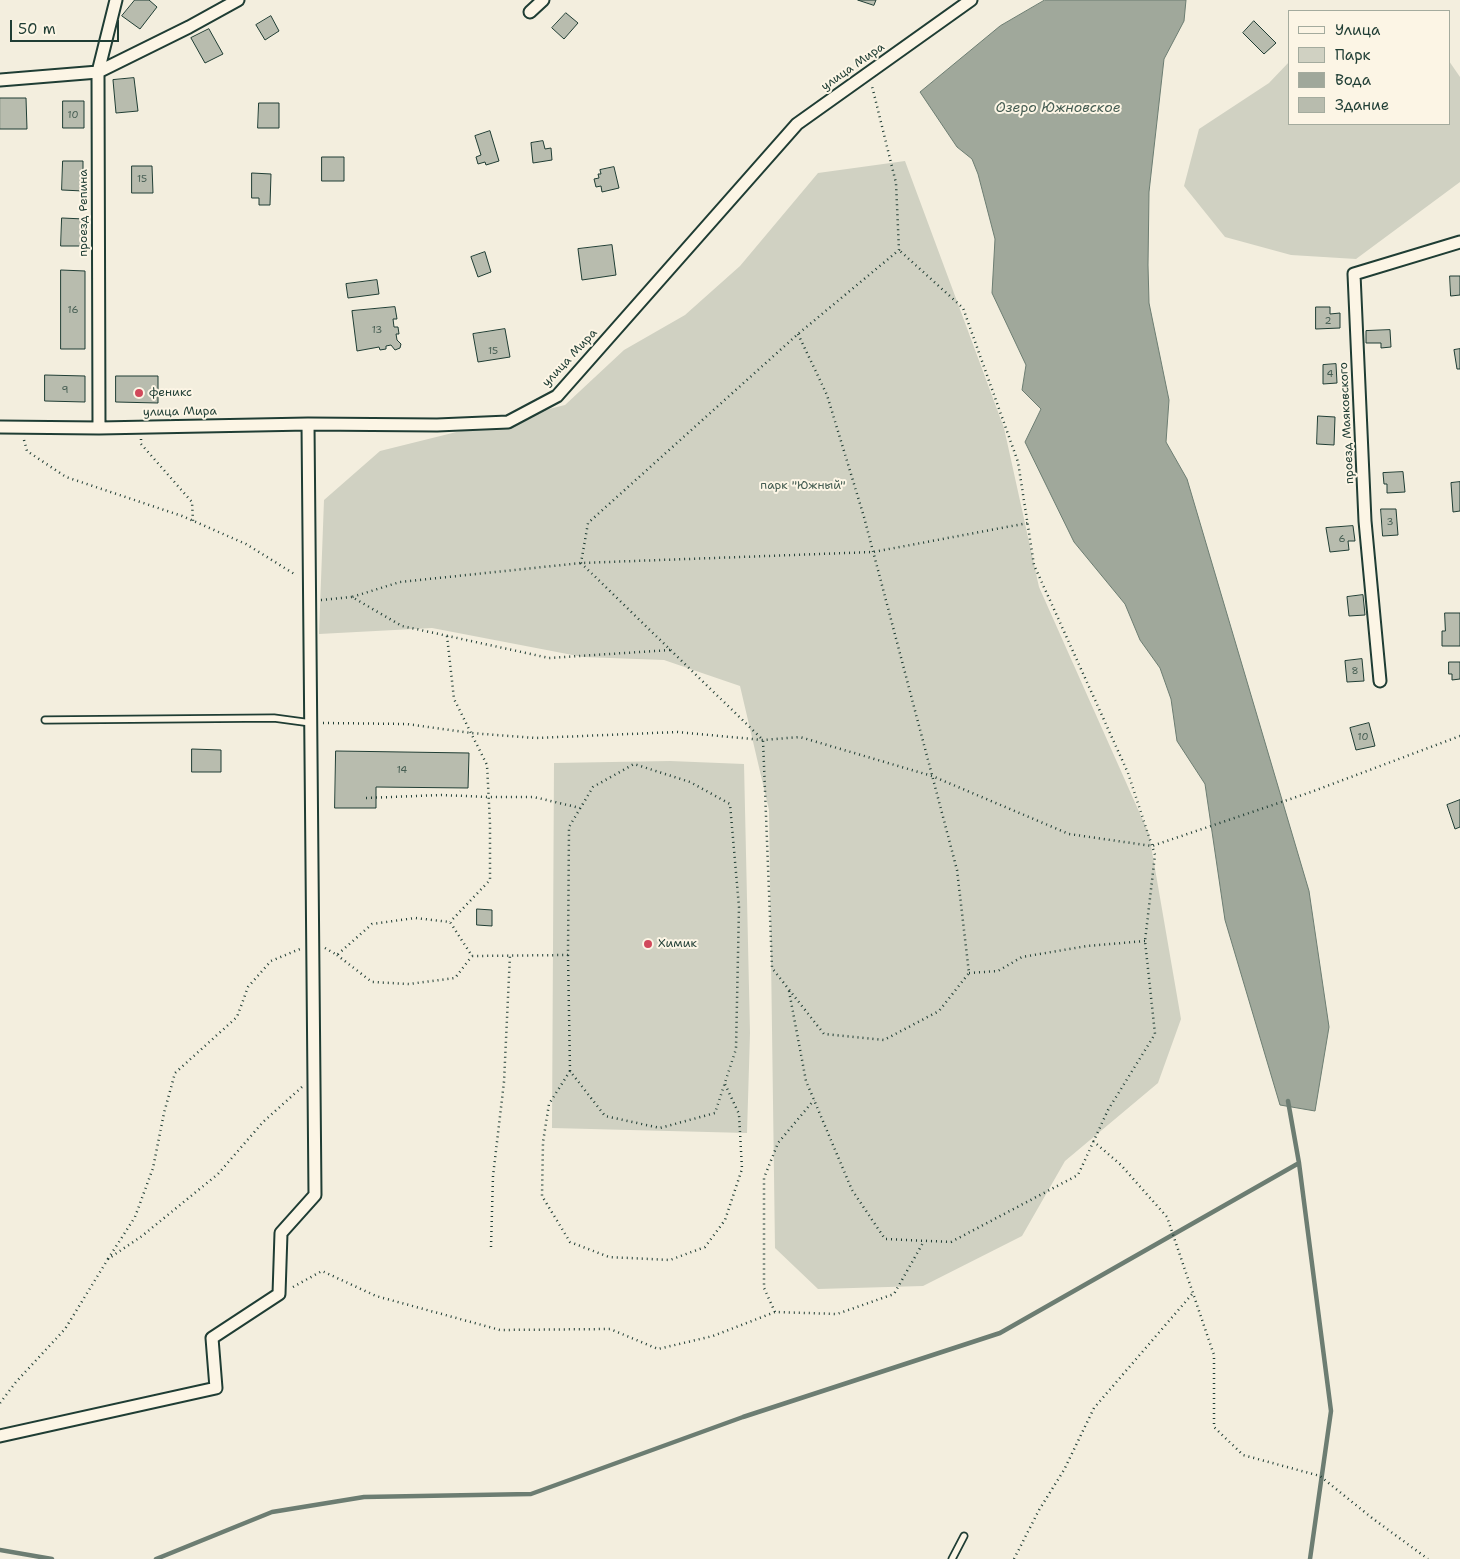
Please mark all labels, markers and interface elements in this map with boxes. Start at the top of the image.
scale bar [12,10,121,42]
legend [1288,10,1450,125]
text: 50 m [18,19,56,39]
text: Улица [1335,20,1380,40]
street label: улица Мира [819,40,887,94]
text: Парк [1335,45,1371,65]
text: Вода [1335,70,1371,90]
text: Здание [1335,95,1389,115]
water label: Озеро Южновское [995,100,1121,116]
house number: 10 [68,109,78,121]
street label: проезд Репина [77,169,91,257]
house number: 15 [137,173,147,185]
house number: 16 [68,304,78,316]
house number: 2 [1325,315,1331,327]
house number: 13 [372,324,382,336]
street label: улица Мира [540,326,600,390]
house number: 15 [488,345,498,357]
street label: проезд Маяковского [1337,362,1357,484]
house number: 4 [1327,368,1333,380]
house number: 9 [62,384,68,396]
place label: феникс [149,386,192,400]
marker: феникс [133,387,145,399]
street label: улица Мира [143,404,217,420]
park label: парк "Южный" [760,479,846,493]
house number: 3 [1387,516,1393,528]
house number: 6 [1339,533,1345,545]
house number: 8 [1352,665,1358,677]
house number: 10 [1358,731,1368,743]
house number: 14 [397,764,407,776]
place label: Химик [658,937,697,951]
marker: Химик [642,938,654,950]

